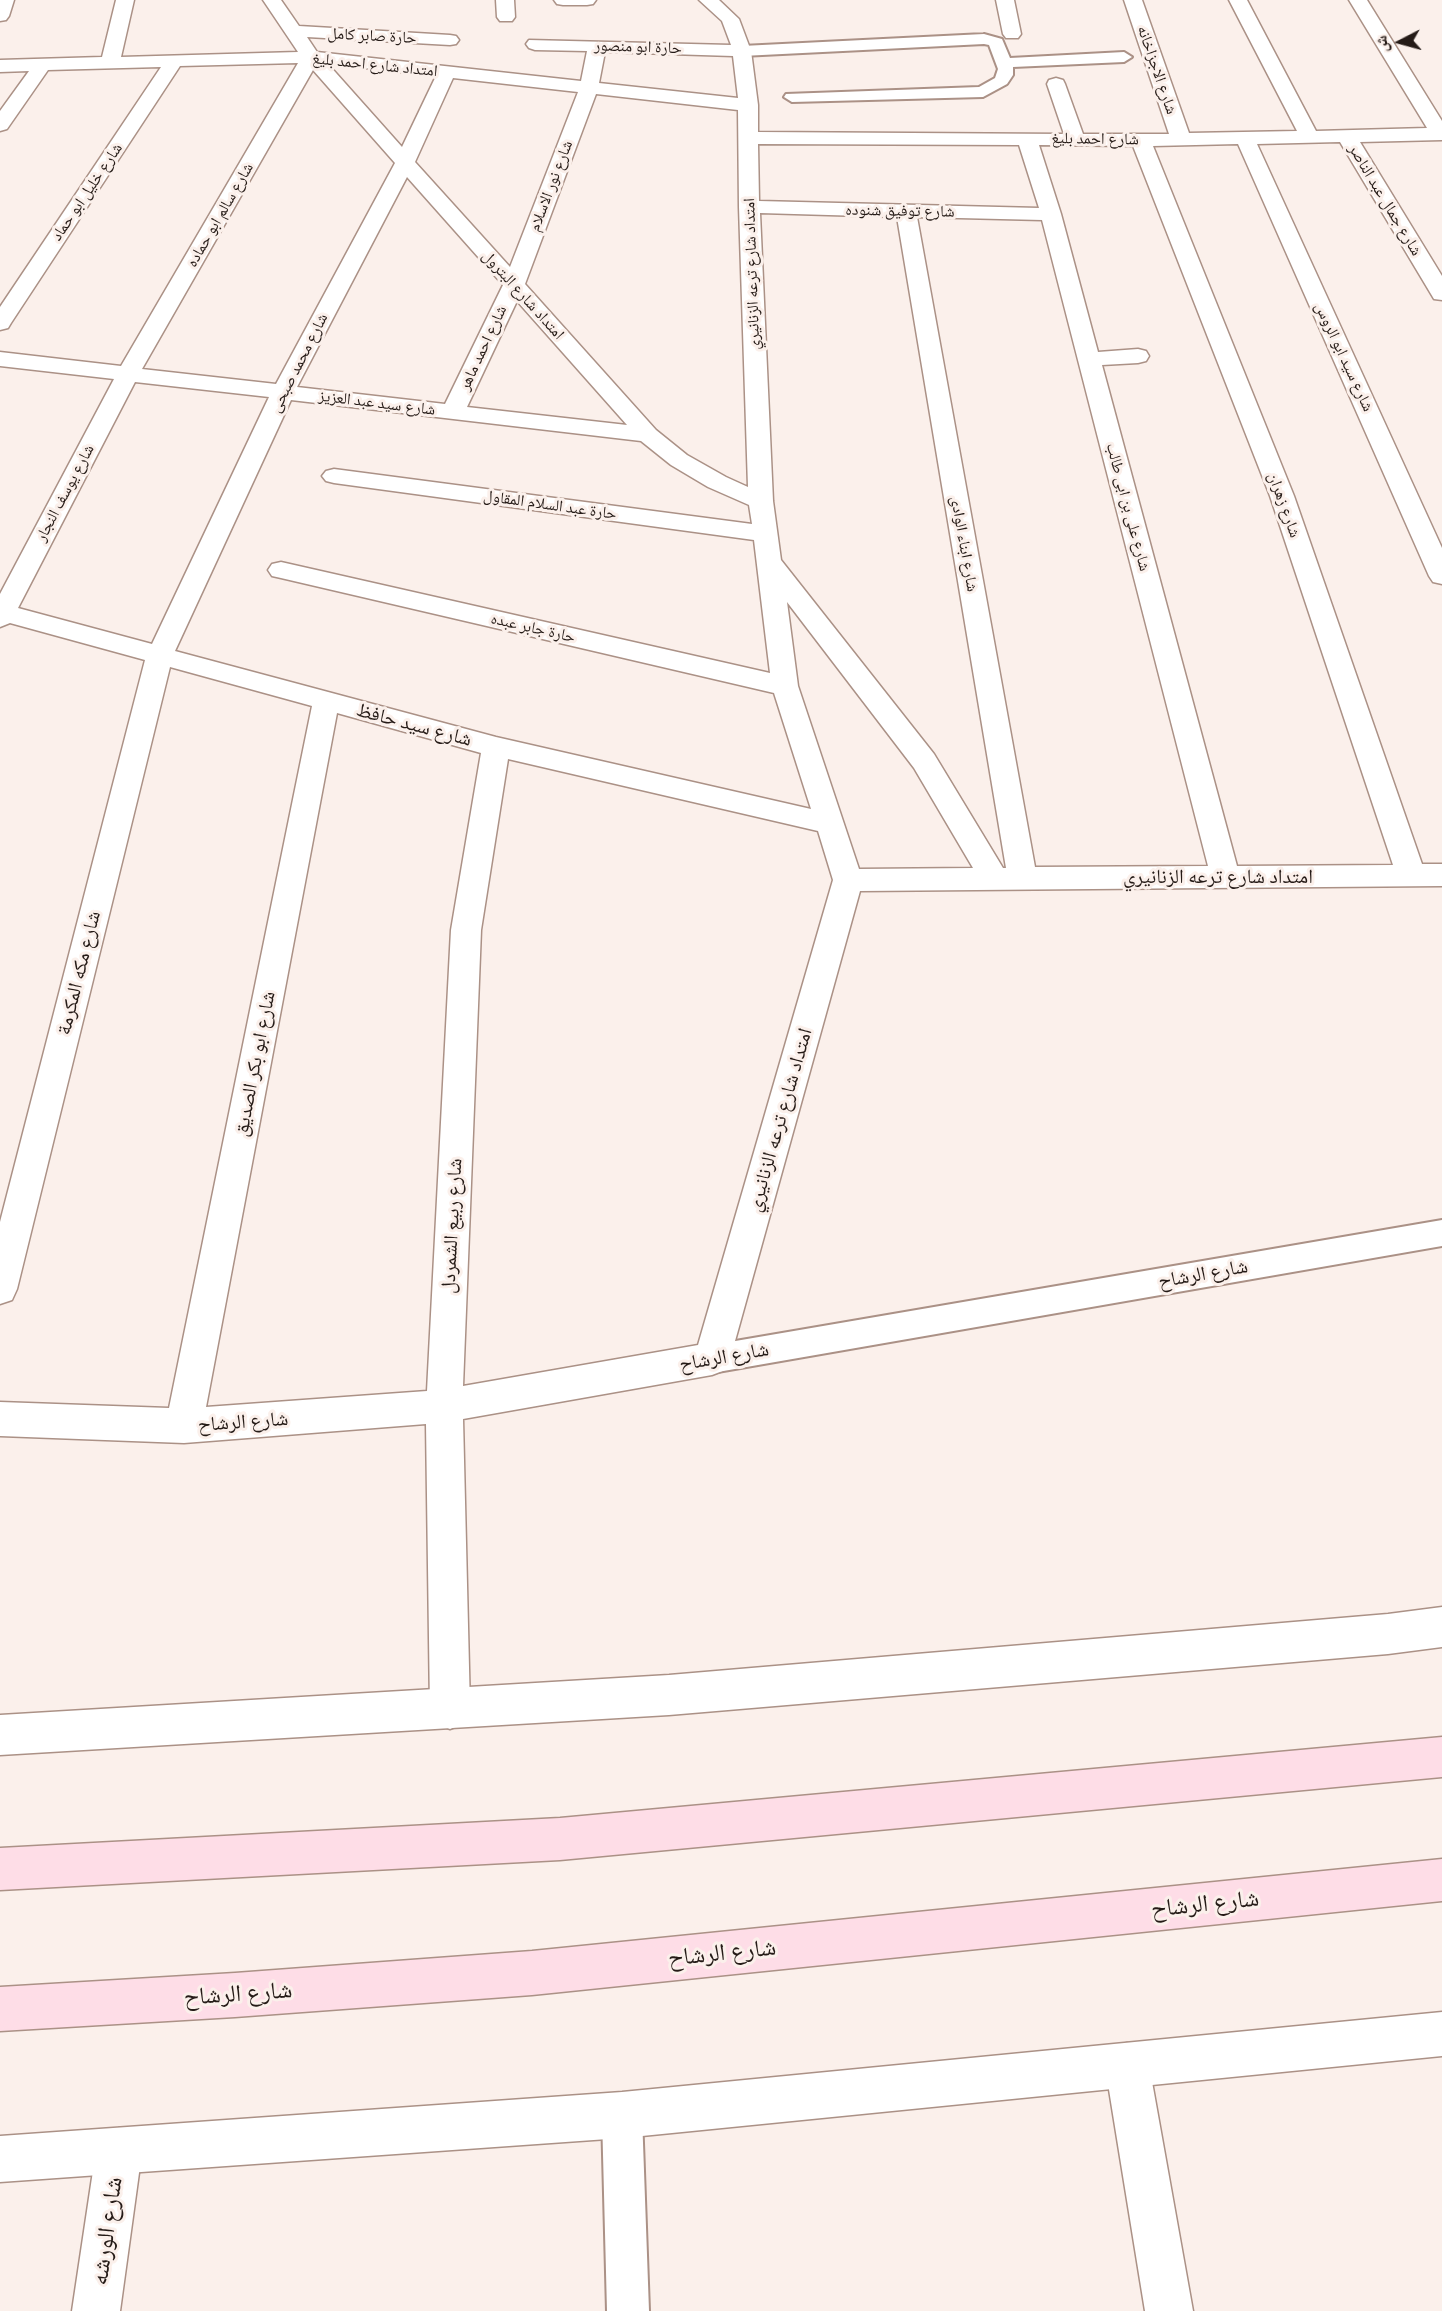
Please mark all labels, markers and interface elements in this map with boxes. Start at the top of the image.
north arrow [1370,12,1430,72]
street label: شارع الاجزاخانه [1133,23,1181,117]
street label: حارة صابر كامل [327,24,417,48]
text: ش [1371,35,1392,53]
street label: حارة ابو منصور [594,36,682,58]
street label: امتداد شارع احمد بليغ [311,49,439,81]
street label: شارع احمد بليغ [1051,129,1139,149]
street label: شارع نور الاسلام [525,138,577,234]
street label: شارع خليل ابو حماد [47,140,127,244]
street label: شارع جمال عبد الناصر [1344,141,1426,259]
street label: شارع سالم ابو حماده [182,159,258,271]
street label: امتداد شارع ترعه الزنانيري [740,198,764,350]
street label: شارع توفيق شنوده [845,200,955,222]
street label: امتداد شارع البترول [478,246,568,344]
street label: شارع سيد ابو الروس [1310,299,1378,415]
street label: شارع احمد ماهر [455,302,511,394]
street label: شارع محمد صبحى [266,310,332,416]
street label: شارع سيد عبد العزيز [317,386,437,420]
street label: شارع يوسف النجار [31,441,99,545]
street label: شارع على بن ابى طالب [1102,441,1154,573]
street label: شارع زهران [1263,470,1305,540]
street label: حارة عبد السلام المقاول [482,486,618,524]
street label: شارع ابناء الوادى [946,495,982,593]
street label: حارة جابر عبده [489,609,577,647]
street label: شارع سيد حافظ [354,698,474,752]
street label: امتداد شارع ترعه الزنانيري [1123,865,1313,889]
street label: شارع مكه المكرمة [52,908,106,1038]
street label: شارع ابو بكر الصديق [229,989,281,1139]
street label: امتداد شارع ترعه الزنانيري [742,1025,818,1215]
street label: شارع ربيع الشمردل [436,1158,468,1294]
street label: شارع الرشاح [1156,1254,1250,1294]
street label: شارع الرشاح [677,1337,771,1377]
street label: شارع الرشاح [197,1407,289,1437]
street label: شارع الرشاح [1149,1884,1261,1924]
street label: شارع الرشاح [666,1933,778,1973]
street label: شارع الرشاح [183,1976,293,2012]
street label: شارع الورشه [85,2175,129,2287]

